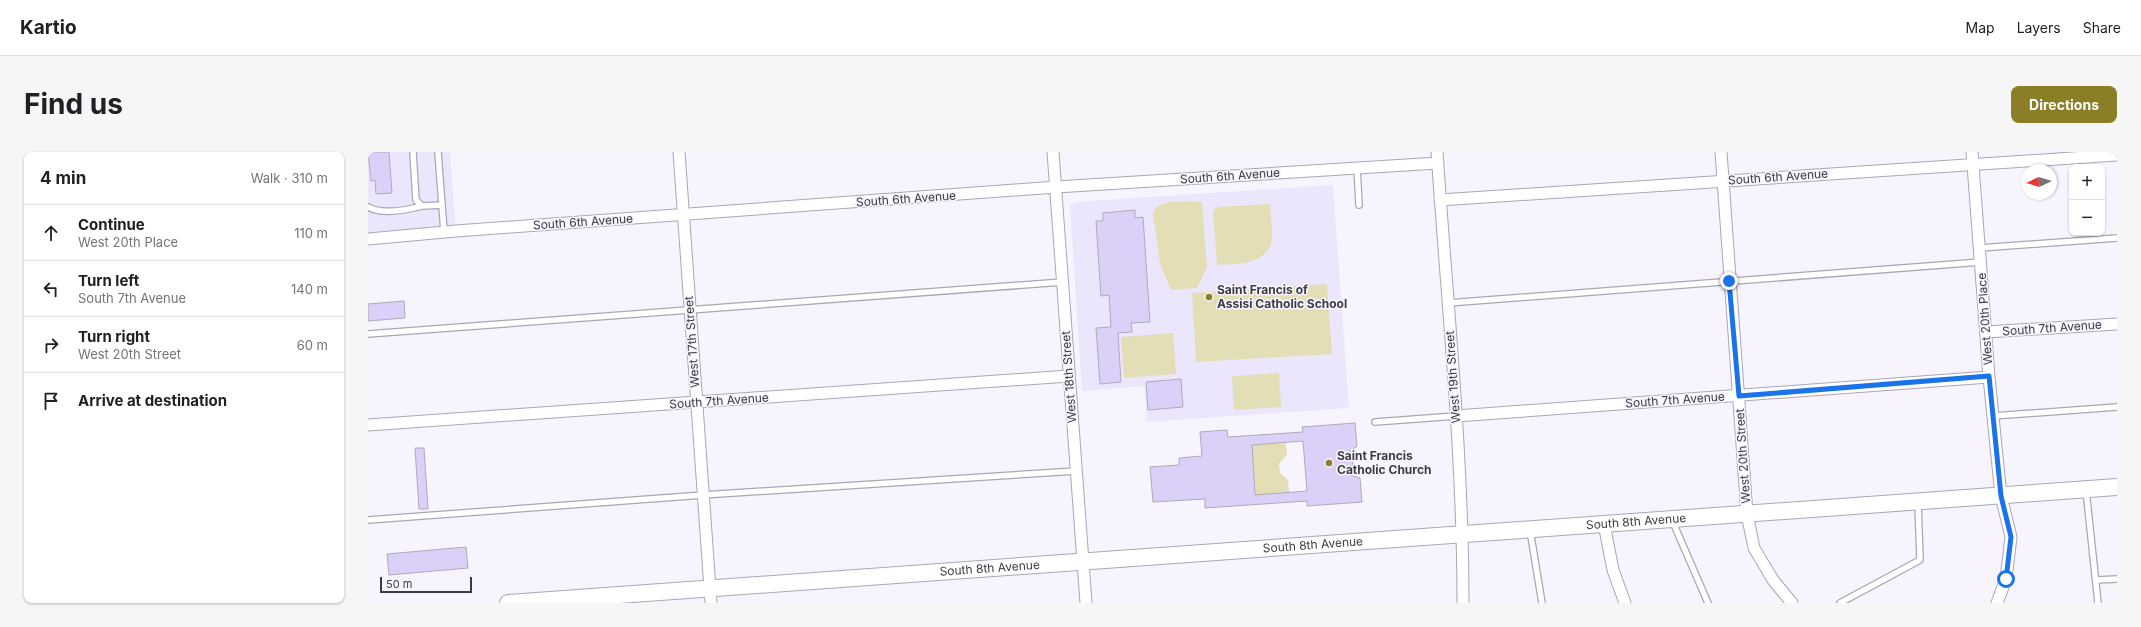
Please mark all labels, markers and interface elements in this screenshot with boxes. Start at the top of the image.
text: Kartio [20,16,77,39]
text: Map [1966,19,1995,36]
text: Layers [2017,19,2061,36]
text: Share [2083,19,2121,36]
button: Directions [2011,86,2117,123]
text: Find us [24,87,123,121]
north arrow [2021,164,2057,200]
map controls [2069,164,2105,236]
button: + [2069,164,2105,200]
street label: South 6th Avenue [1179,165,1281,186]
street label: South 6th Avenue [1727,166,1829,187]
text: 4 min [40,168,86,188]
text: Walk · 310 m [251,170,328,186]
street label: South 6th Avenue [855,188,957,209]
button: − [2069,200,2105,236]
street label: South 6th Avenue [532,211,634,232]
text: Continue [78,215,145,234]
icon: ahead [40,222,62,244]
text: 110 m [294,225,328,241]
text: West 20th Place [78,234,178,250]
text: Turn left [78,271,139,290]
route end [1720,272,1738,290]
street label: West 20th Place [1974,272,1995,366]
icon: left [40,278,62,300]
text: 140 m [291,281,328,297]
place label: Saint Francis of Assisi Catholic School [1217,282,1347,311]
text: South 7th Avenue [78,290,186,306]
marker: Saint Francis of Assisi Catholic School [1204,292,1214,302]
street label: West 17th Street [681,296,702,388]
street label: South 7th Avenue [2002,317,2102,338]
text: Turn right [78,327,150,346]
street label: West 18th Street [1058,330,1079,424]
street label: West 19th Street [1442,330,1463,424]
icon: right [40,334,62,356]
text: 60 m [297,337,328,353]
text: West 20th Street [78,346,181,362]
street label: South 7th Avenue [1625,389,1725,410]
icon: arrive [40,390,62,412]
street label: South 7th Avenue [669,390,769,411]
text: Arrive at destination [78,391,227,410]
street label: West 20th Street [1732,408,1753,504]
place label: Saint Francis Catholic Church [1337,448,1431,477]
marker: Saint Francis Catholic Church [1324,458,1334,468]
street label: South 8th Avenue [1585,510,1687,532]
street label: South 8th Avenue [1262,533,1364,556]
street label: South 8th Avenue [939,557,1040,579]
route start [1997,570,2015,588]
scale bar [380,575,472,594]
text: 50 m [386,577,412,591]

